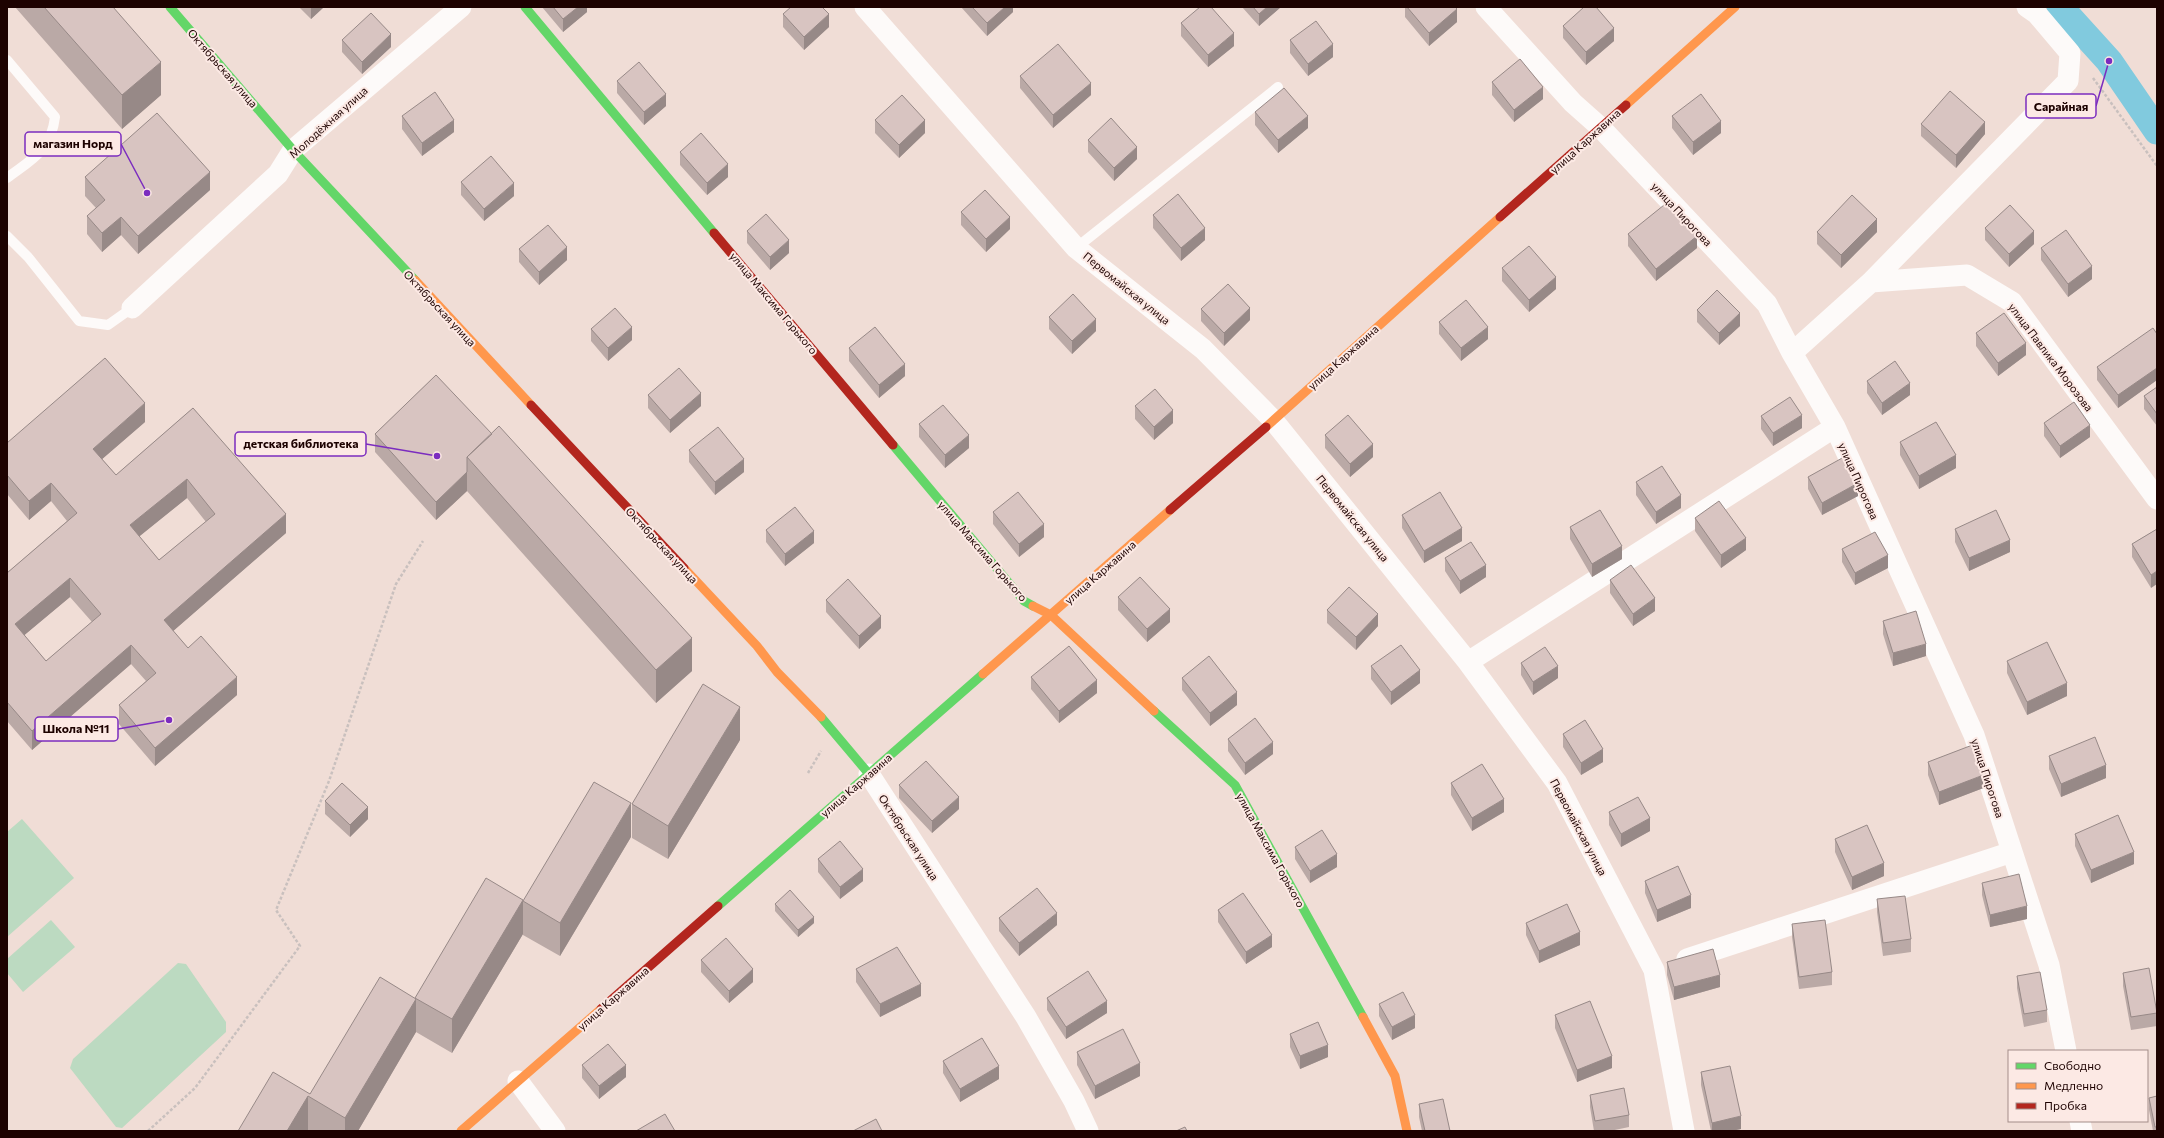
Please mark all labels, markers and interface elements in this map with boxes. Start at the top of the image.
street label: Октябрьская улица [185,26,261,110]
street label: Молодёжная улица [286,83,370,161]
callout: Сарайная [2026,94,2096,118]
text: Сарайная [2034,99,2088,113]
street label: улица Каржавина [1547,106,1623,176]
callout: магазин Норд [25,132,121,156]
text: магазин Норд [33,136,113,150]
street label: улица Пирогова [1649,179,1715,249]
street label: улица Максима Горького [728,249,821,357]
street label: Первомайская улица [1081,249,1173,327]
street label: Октябрьская улица [401,267,479,349]
street label: улица Павлика Морозова [2006,300,2096,414]
street label: улица Каржавина [1305,322,1381,392]
callout: детская библиотека [235,432,366,456]
text: детская библиотека [243,436,359,450]
street label: улица Пирогова [1836,441,1882,521]
street label: Первомайская улица [1314,472,1392,564]
street label: улица Максима Горького [936,498,1030,604]
street label: Октябрьская улица [623,504,701,586]
street label: улица Каржавина [1062,538,1138,606]
callout: Школа №11 [35,717,118,741]
text: Школа №11 [42,721,110,735]
street label: улица Пирогова [1969,737,2007,819]
street label: улица Каржавина [818,751,894,819]
street label: Первомайская улица [1548,776,1610,878]
street label: улица Максима Горького [1234,790,1308,910]
street label: Октябрьская улица [876,792,942,882]
street label: улица Каржавина [575,964,651,1032]
legend [2008,1050,2148,1122]
text: Свободно [2044,1058,2101,1072]
text: Медленно [2044,1078,2103,1092]
text: Пробка [2044,1098,2087,1112]

